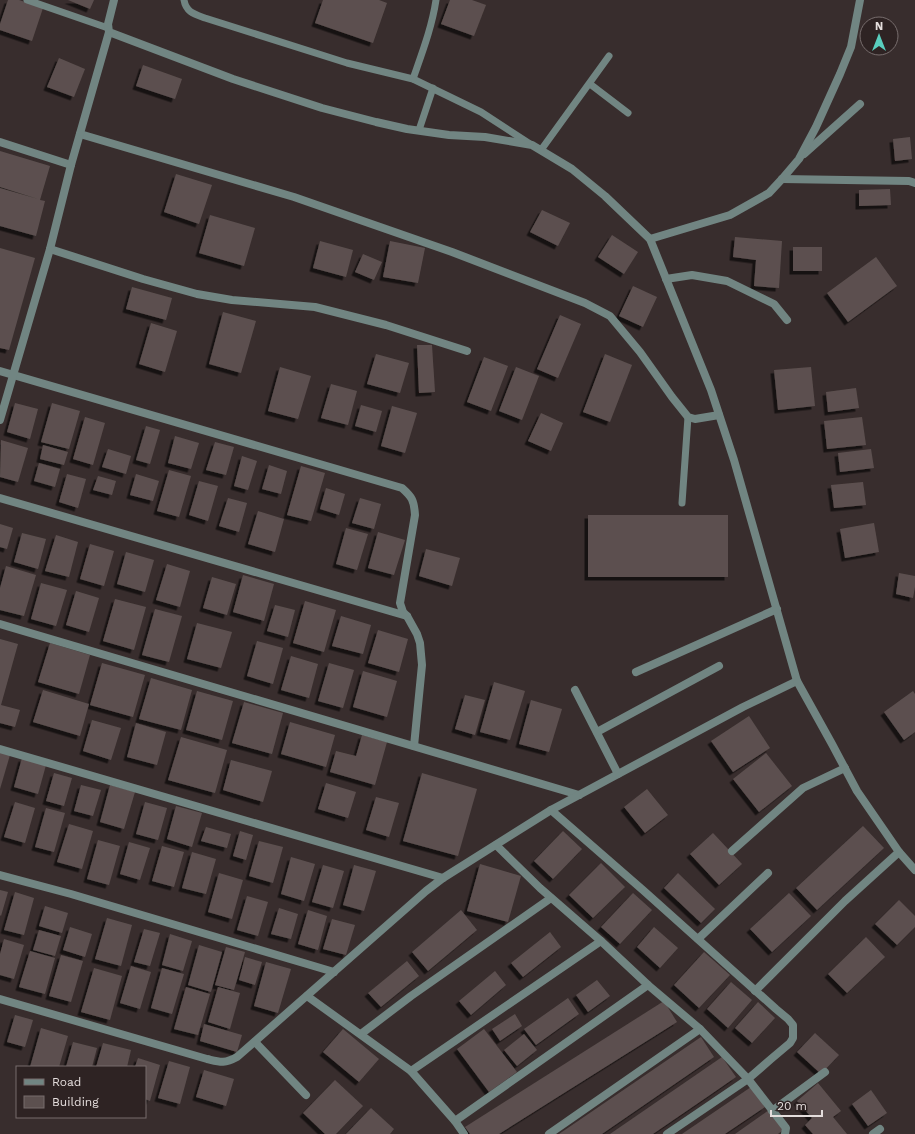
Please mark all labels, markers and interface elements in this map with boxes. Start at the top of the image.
north arrow [859,16,899,56]
text: N [875,20,883,33]
legend [16,1066,146,1118]
text: Road [52,1075,81,1089]
scale bar [771,1092,822,1118]
text: Building [52,1095,99,1109]
text: 20 m [777,1099,807,1113]

